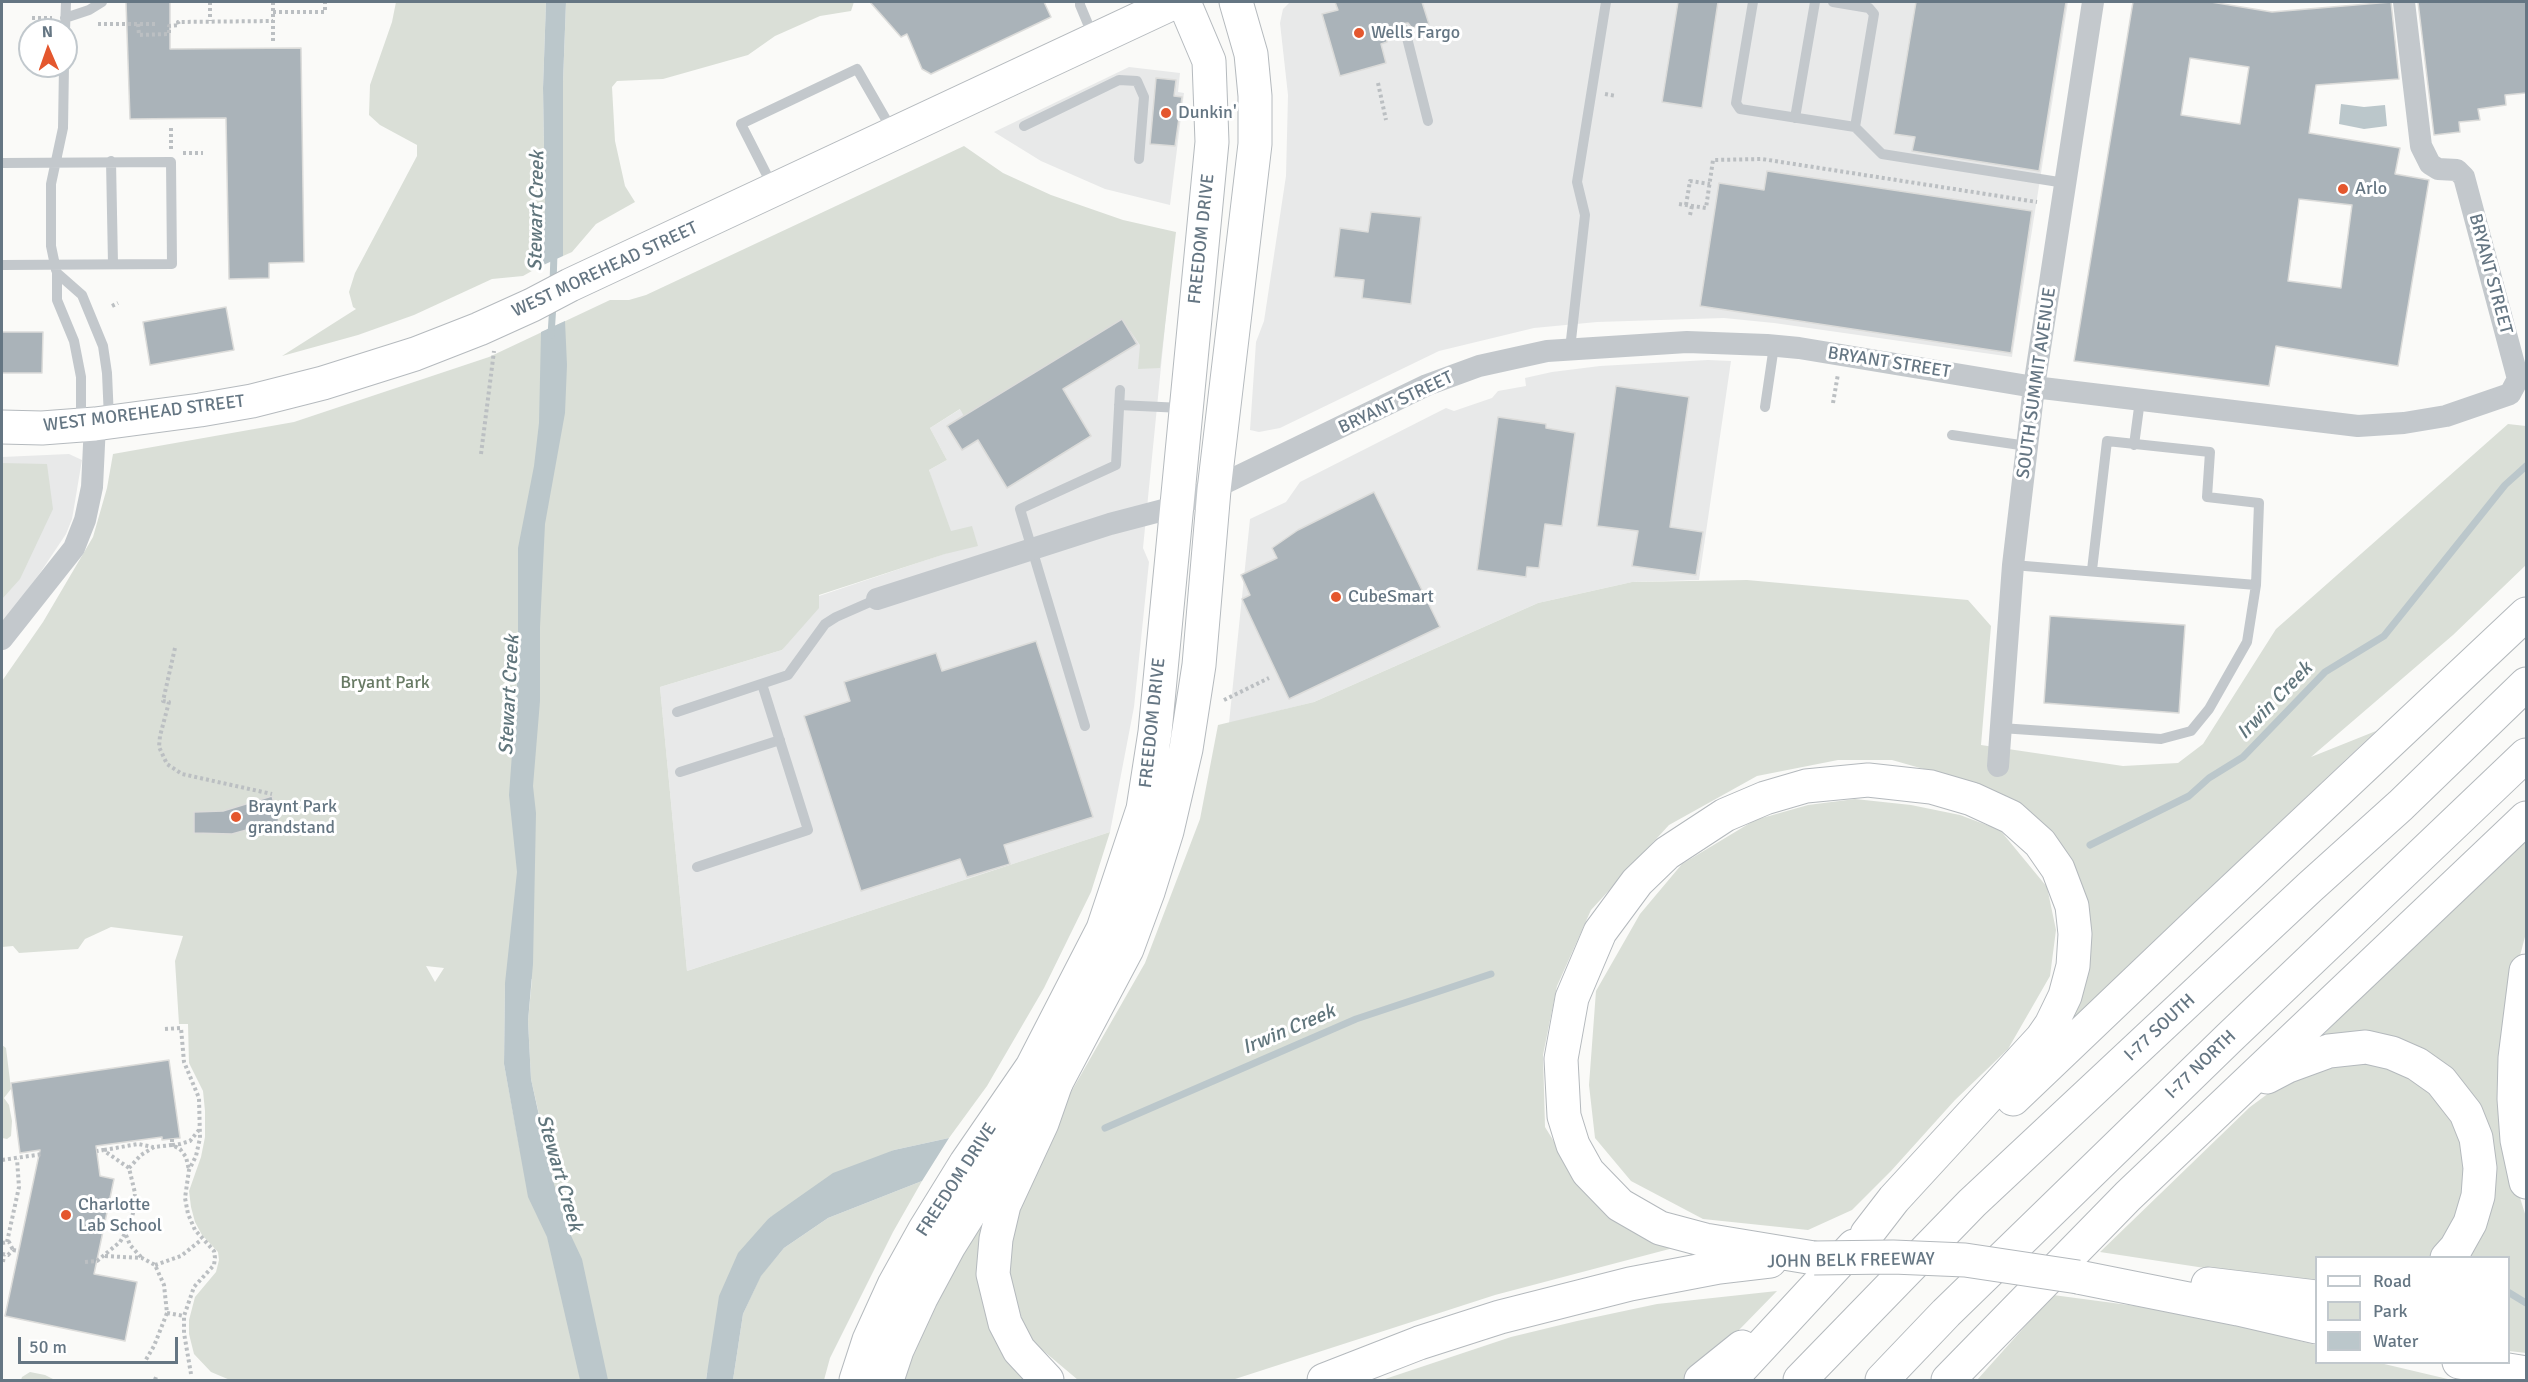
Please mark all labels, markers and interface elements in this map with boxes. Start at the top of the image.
north arrow [18,18,78,78]
text: N [42,22,53,42]
place label: Wells Fargo [1371,22,1460,44]
marker: Wells Fargo [1352,26,1366,40]
place label: Dunkin' [1178,102,1237,124]
marker: Dunkin' [1159,106,1173,120]
water label: Stewart Creek [524,151,550,271]
street label: FREEDOM DRIVE [1184,173,1220,305]
place label: Arlo [2355,178,2387,200]
marker: Arlo [2336,182,2350,196]
street label: BRYANT STREET [2464,211,2516,337]
street label: WEST MOREHEAD STREET [509,217,701,323]
street label: SOUTH SUMMIT AVENUE [2013,286,2061,480]
street label: BRYANT STREET [1826,343,1952,383]
street label: BRYANT STREET [1335,367,1457,439]
street label: WEST MOREHEAD STREET [42,391,246,437]
place label: CubeSmart [1348,586,1434,608]
marker: CubeSmart [1329,590,1343,604]
water label: Stewart Creek [495,634,525,756]
street label: FREEDOM DRIVE [1135,657,1171,789]
water label: Irwin Creek [2232,657,2318,745]
park label: Bryant Park [340,672,430,694]
place label: Braynt Park grandstand [248,796,337,838]
marker: Braynt Park grandstand [229,810,243,824]
street label: I-77 SOUTH [2120,990,2200,1066]
water label: Irwin Creek [1239,1000,1339,1060]
street label: I-77 NORTH [2161,1026,2241,1104]
water label: Stewart Creek [531,1112,587,1234]
street label: FREEDOM DRIVE [912,1119,1002,1241]
place label: Charlotte Lab School [78,1194,162,1236]
marker: Charlotte Lab School [59,1208,73,1222]
street label: JOHN BELK FREEWAY [1767,1249,1935,1273]
legend [2315,1256,2510,1364]
text: Road [2373,1270,2412,1292]
text: Park [2373,1300,2408,1322]
scale bar [21,1325,182,1363]
text: Water [2373,1330,2418,1352]
text: 50 m [29,1336,67,1358]

